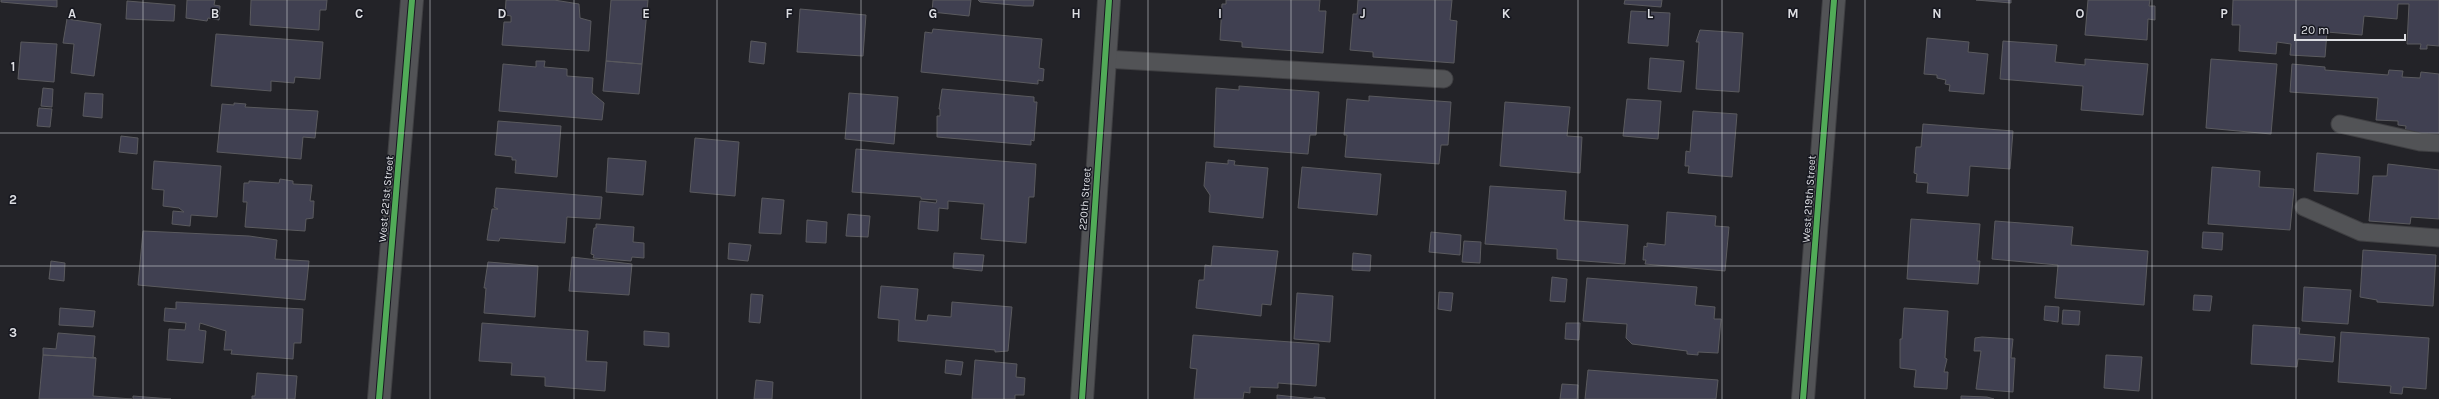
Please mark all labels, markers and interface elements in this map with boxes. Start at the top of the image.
text: A [68,6,76,21]
text: B [211,6,219,21]
text: C [355,6,363,21]
text: D [498,6,507,21]
text: E [642,6,650,21]
text: F [785,6,793,21]
text: G [929,6,937,21]
text: H [1071,6,1081,21]
text: I [1218,6,1222,21]
text: J [1360,6,1366,21]
text: K [1502,6,1511,21]
text: L [1647,6,1654,21]
text: M [1787,6,1799,21]
text: N [1932,6,1942,21]
text: O [2076,6,2085,21]
text: P [2220,6,2228,21]
scale bar [2295,16,2405,42]
text: 20 m [2301,23,2329,37]
text: 1 [11,59,15,74]
street label: West 221st Street [376,155,396,243]
street label: West 219th Street [1799,155,1819,243]
street label: 220th Street [1076,167,1094,231]
text: 2 [9,192,17,207]
text: 3 [9,325,17,340]

